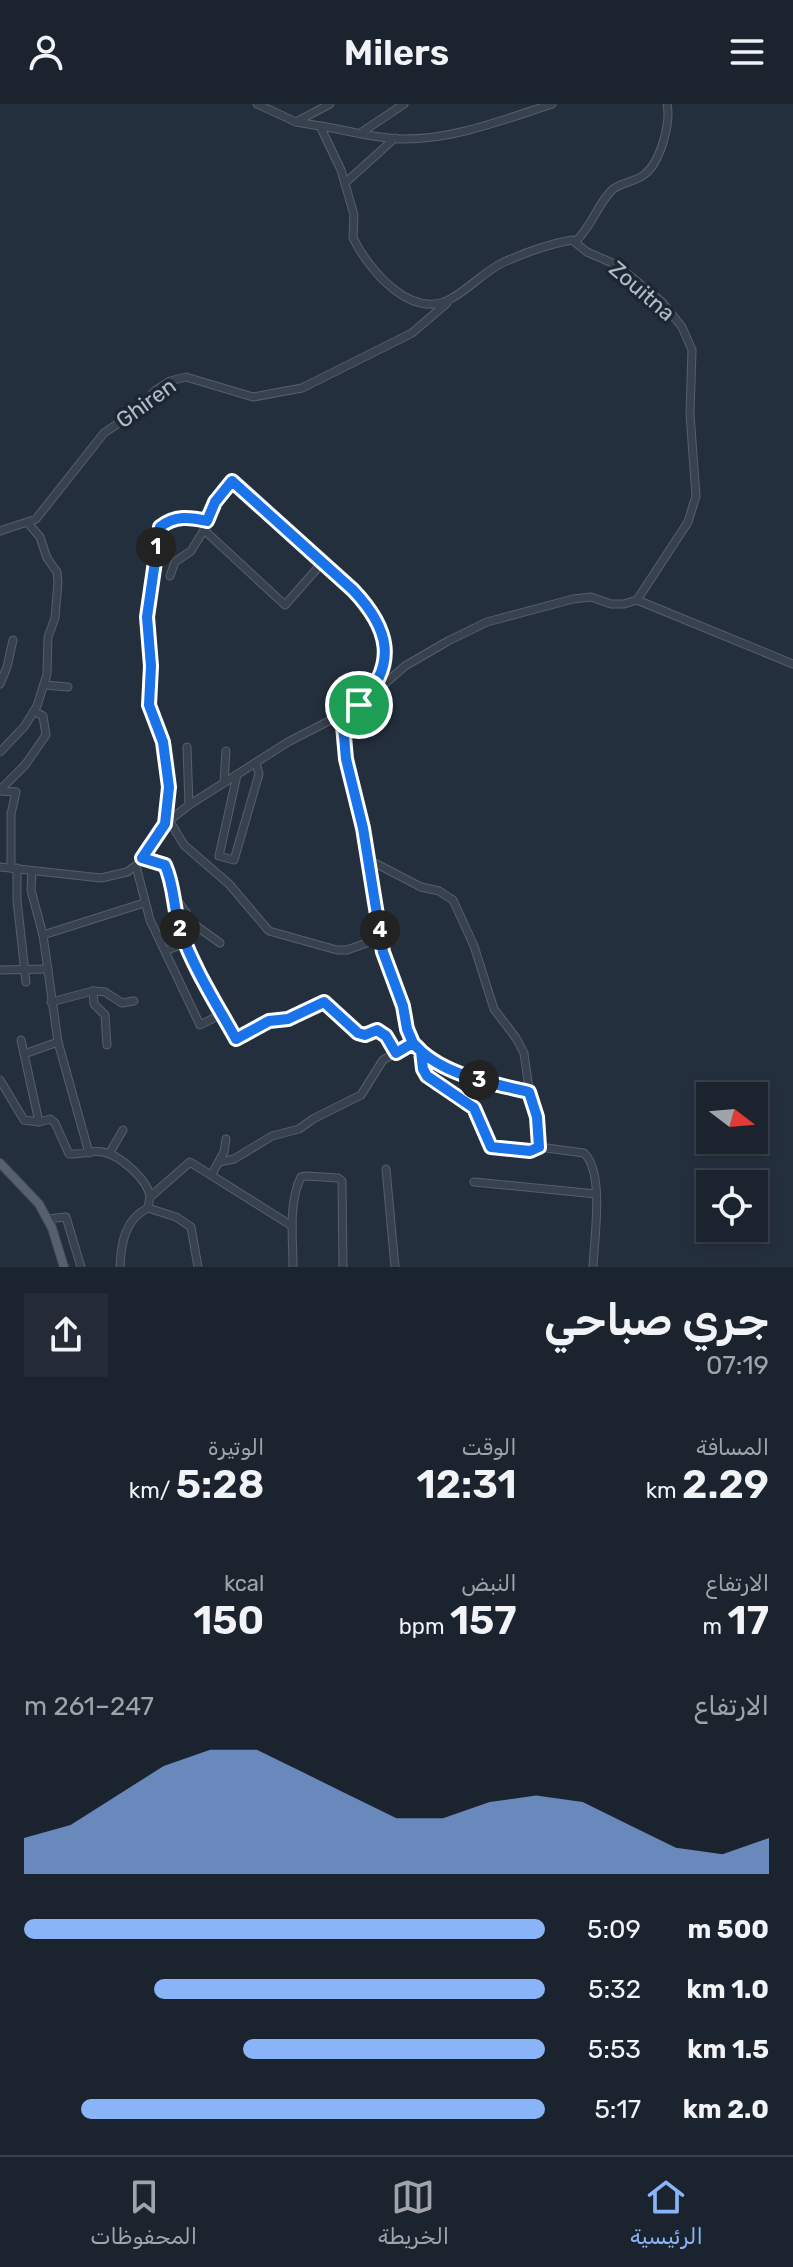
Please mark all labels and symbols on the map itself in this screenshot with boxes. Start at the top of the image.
street label: Zouitna [604,255,680,327]
street label: Ghiren [111,372,181,434]
pin: 1 [136,527,176,567]
pin [325,671,393,739]
pin: 2 [160,909,200,949]
pin: 4 [360,910,400,950]
pin: 3 [459,1060,499,1100]
north arrow [696,1082,768,1154]

